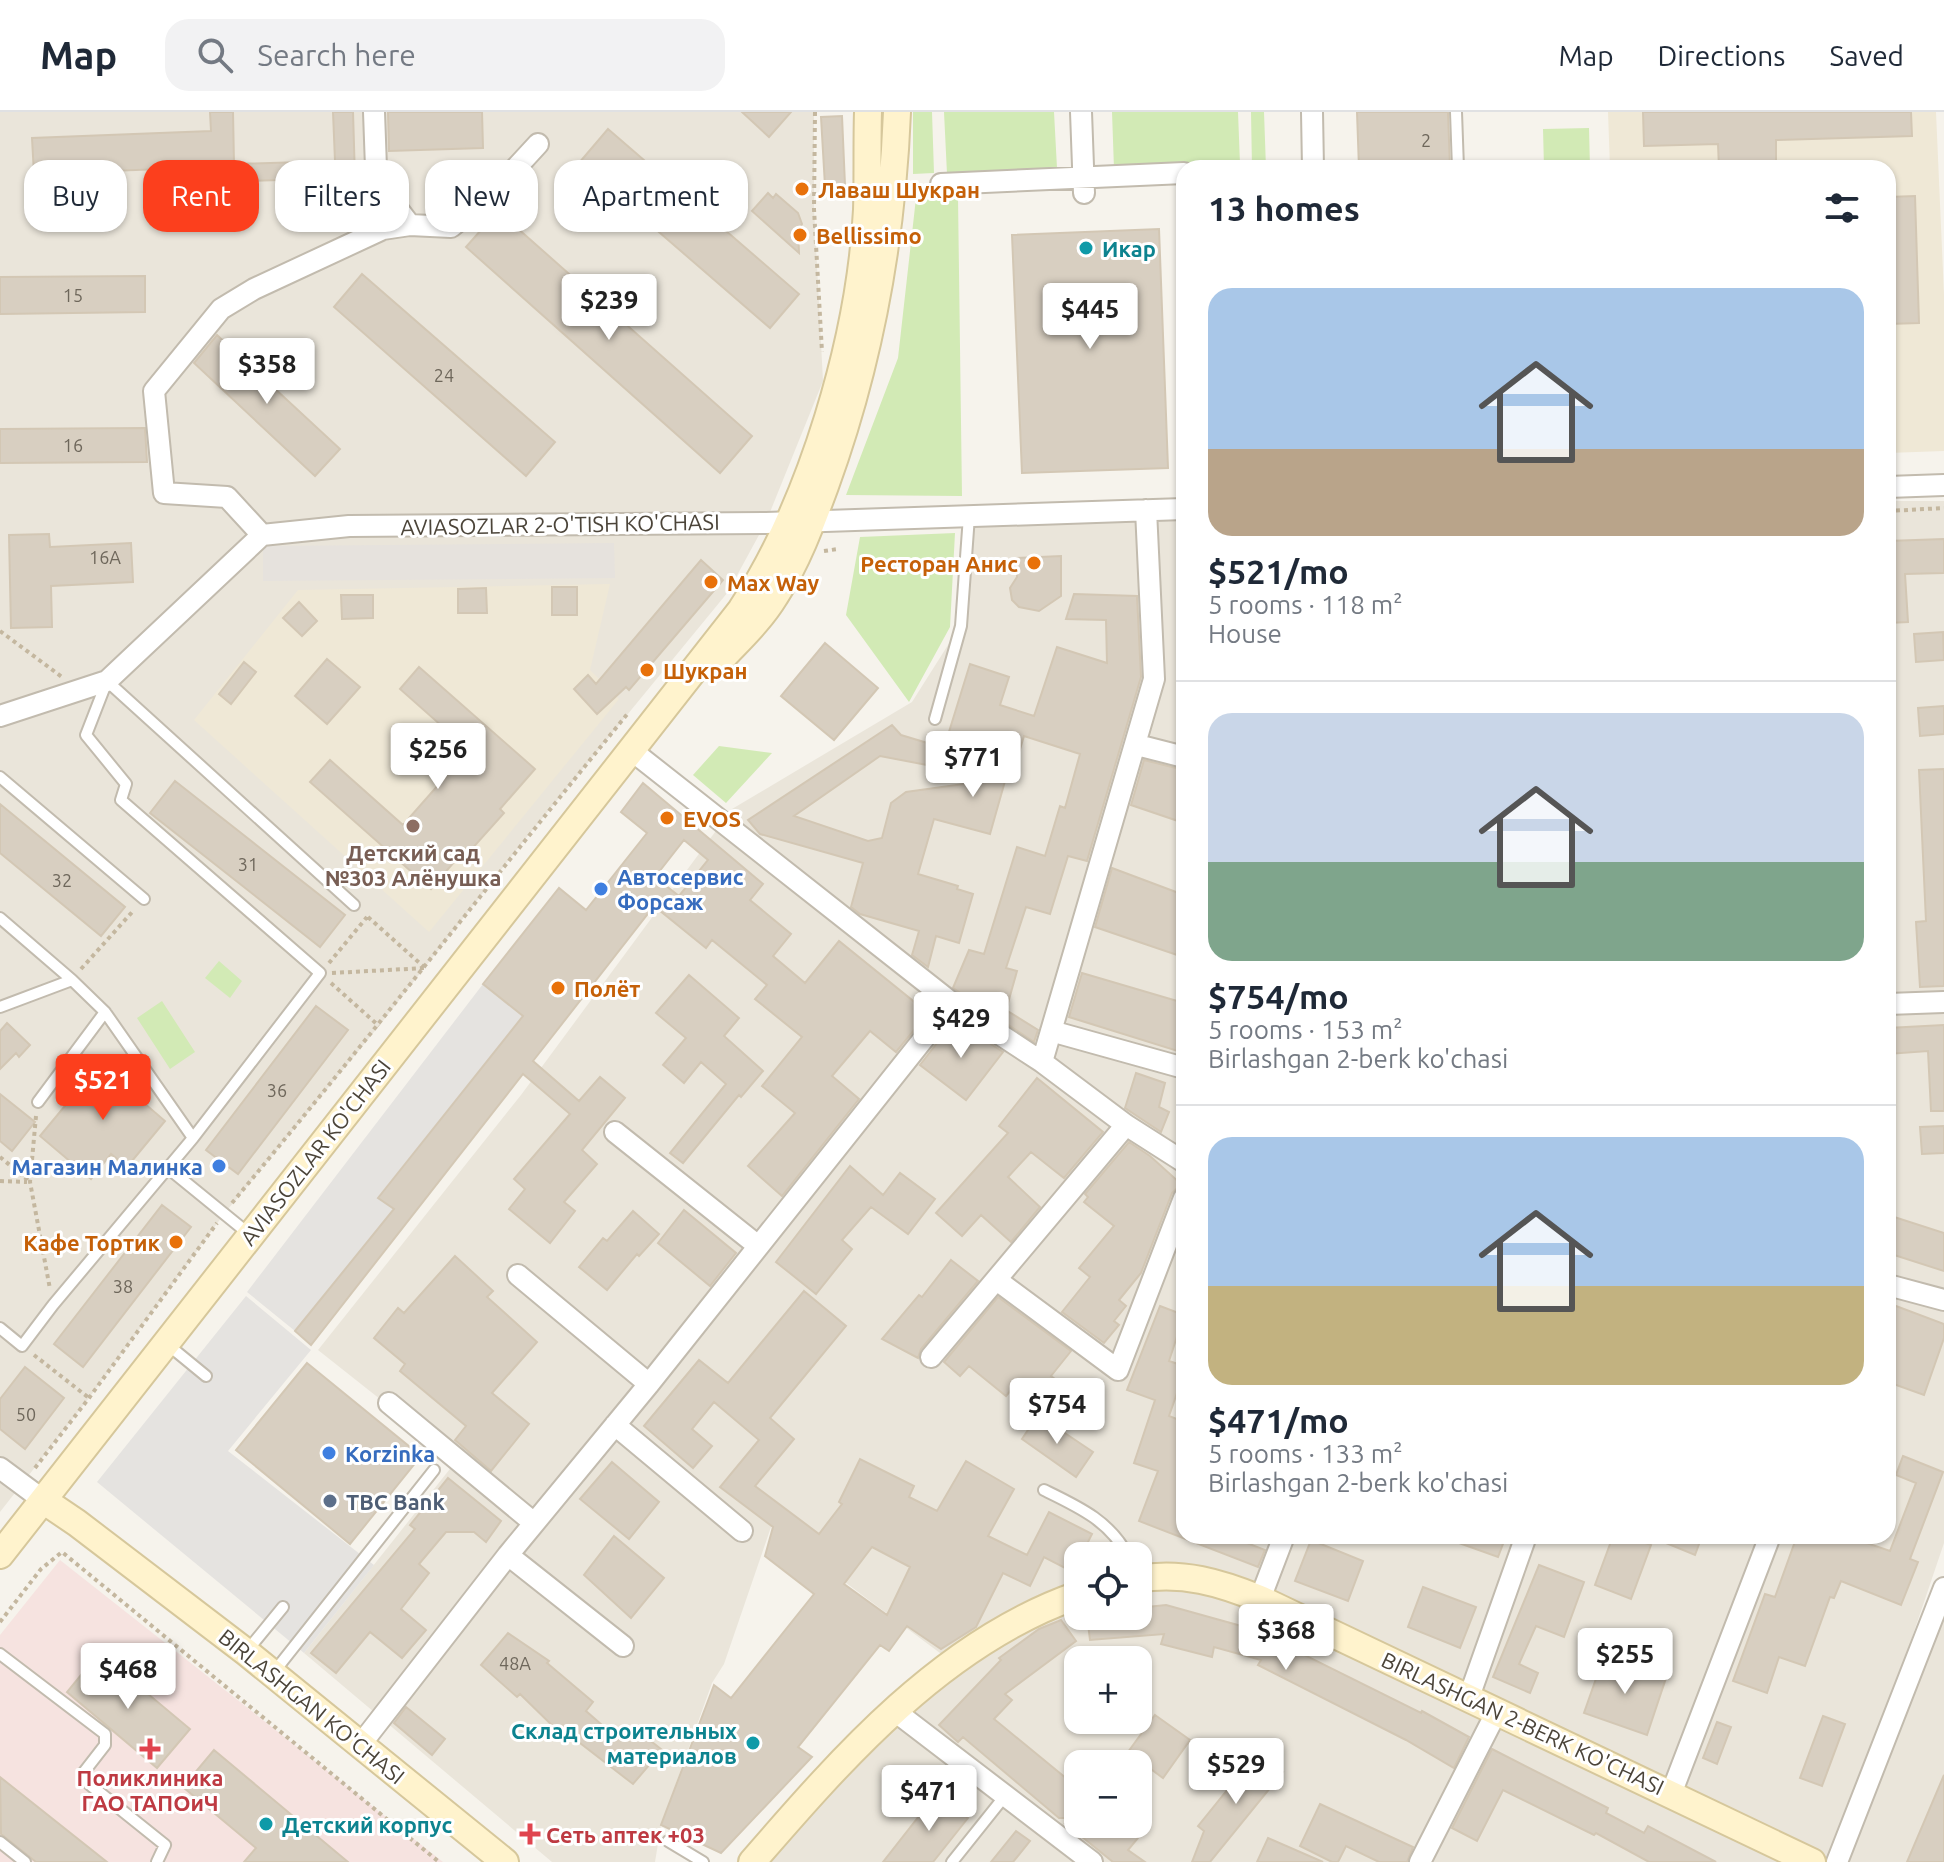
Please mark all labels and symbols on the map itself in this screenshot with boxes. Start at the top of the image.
house number: 2 [1421,130,1431,150]
place label: Лаваш Шукран [818,177,980,202]
marker: Лаваш Шукран [793,180,811,198]
place label: Bellissimo [816,223,922,248]
marker: Bellissimo [791,226,809,244]
place label: Икар [1102,236,1156,261]
marker: Икар [1077,239,1095,257]
pin: $239 [562,274,656,342]
pin: $445 [1043,283,1137,351]
house number: 15 [63,285,83,305]
pin: $358 [220,338,314,406]
house number: 24 [434,365,454,385]
house number: 16 [63,435,83,455]
street label: AVIASOZLAR 2-O'TISH KO'CHASI [400,509,720,539]
house number: 16А [89,547,121,567]
place label: Ресторан Анис [860,551,1018,576]
marker: Ресторан Анис [1025,554,1043,572]
place label: Max Way [727,570,820,595]
marker: Max Way [702,573,720,591]
place label: Шукран [663,658,747,683]
marker: Шукран [638,661,656,679]
pin: $256 [391,723,485,791]
pin: $771 [926,731,1020,799]
place label: EVOS [683,806,741,831]
marker: EVOS [658,809,676,827]
marker: Детский сад №303 Алёнушка [404,817,422,835]
place label: Детский сад №303 Алёнушка [325,840,501,890]
house number: 31 [238,854,258,874]
place label: Автосервис Форсаж [617,864,744,914]
house number: 32 [52,870,72,890]
marker: Автосервис Форсаж [592,880,610,898]
place label: Полёт [574,976,640,1001]
marker: Полёт [549,979,567,997]
pin: $429 [914,992,1008,1060]
pin: $521 [56,1054,150,1122]
street label: AVIASOZLAR KO'CHASI [235,1054,395,1250]
house number: 36 [267,1080,287,1100]
place label: Магазин Малинка [12,1154,203,1179]
marker: Магазин Малинка [210,1157,228,1175]
place label: Кафе Тортик [23,1230,160,1255]
marker: Кафе Тортик [167,1233,185,1251]
house number: 38 [113,1276,133,1296]
pin: $754 [1010,1378,1104,1446]
house number: 50 [16,1404,36,1424]
place label: Korzinka [345,1441,435,1466]
marker: Korzinka [320,1444,338,1462]
place label: TBC Bank [346,1489,445,1514]
marker: TBC Bank [321,1492,339,1510]
pin: $368 [1239,1604,1333,1672]
street label: BIRLASHGAN KO'CHASI [214,1623,410,1789]
pin: $255 [1578,1628,1672,1696]
pin: $468 [81,1643,175,1711]
street label: BIRLASHGAN 2-BERK KO'CHASI [1378,1646,1668,1800]
house number: 48A [499,1653,531,1673]
place label: Склад строительных материалов [511,1718,737,1768]
marker: Склад строительных материалов [744,1734,762,1752]
marker: Поликлиника ГАО ТАПОиЧ [139,1738,161,1760]
pin: $529 [1189,1738,1283,1806]
place label: Поликлиника ГАО ТАПОиЧ [77,1765,223,1815]
pin: $471 [882,1765,976,1833]
place label: Детский корпус [282,1812,452,1837]
marker: Детский корпус [257,1815,275,1833]
place label: Сеть аптек +03 [546,1822,705,1847]
marker: Сеть аптек +03 [521,1825,539,1843]

